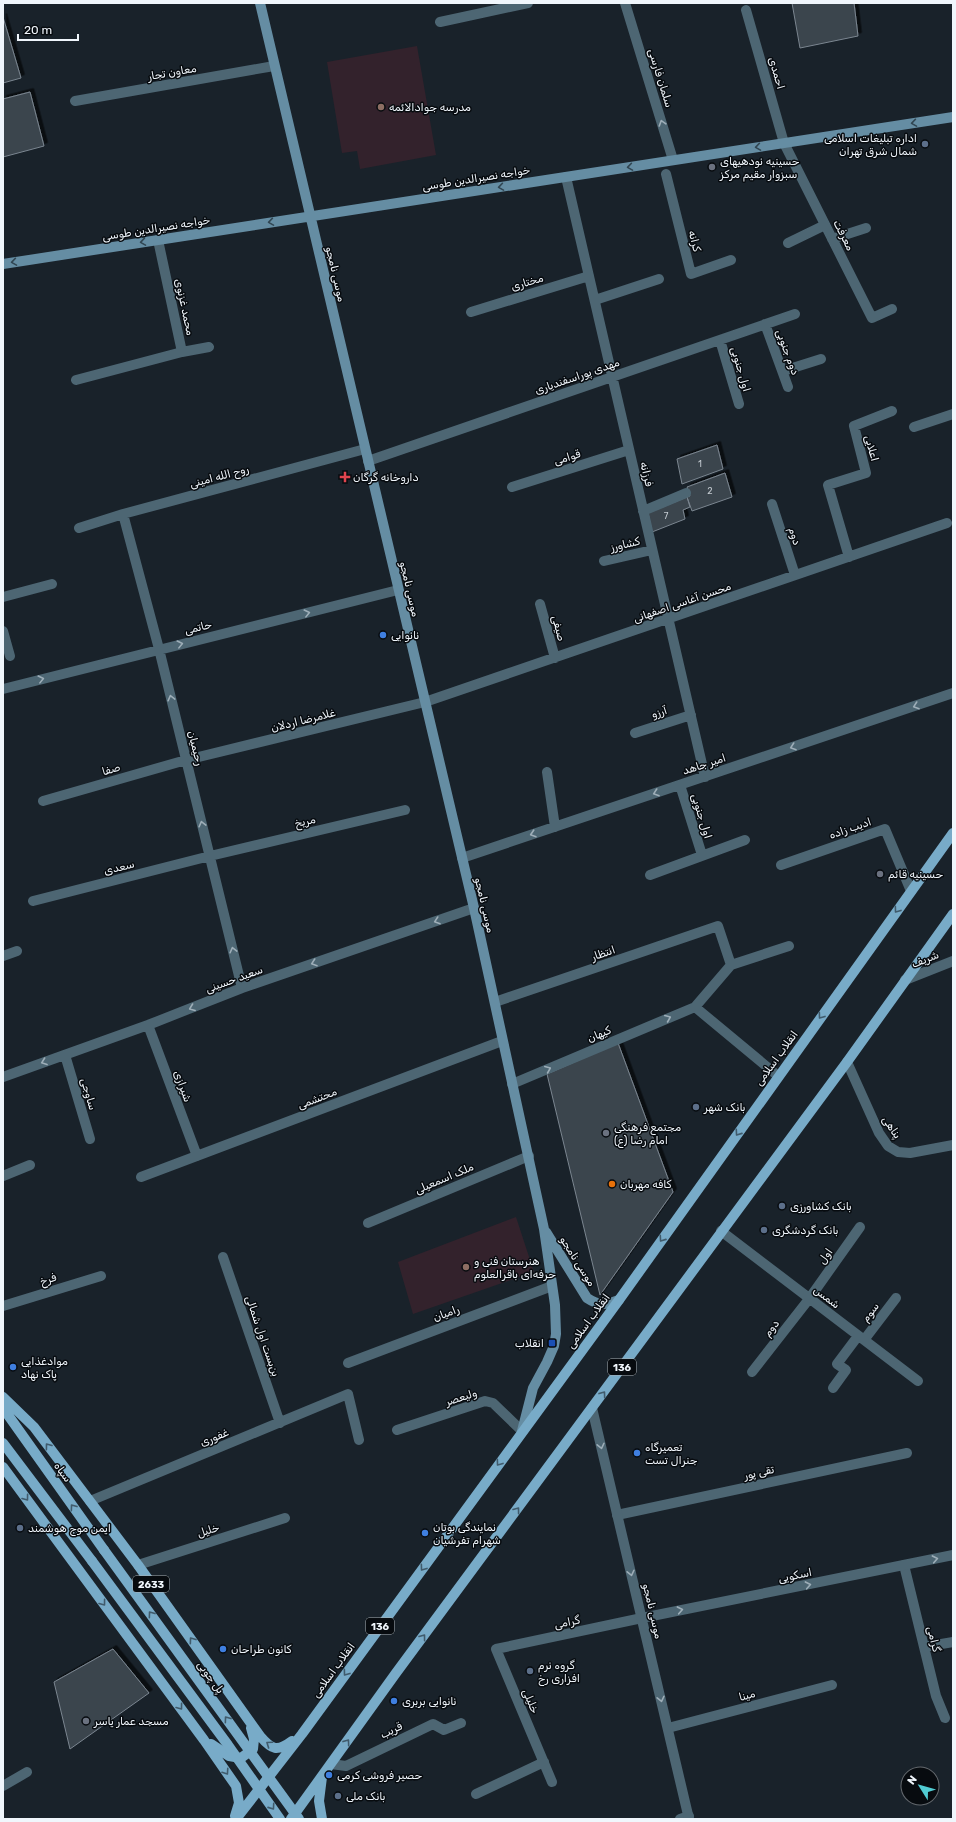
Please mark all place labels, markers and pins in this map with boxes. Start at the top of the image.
place label: مدرسه جوادالائمه [389,101,471,115]
marker: مدرسه جوادالائمه [376,102,386,112]
place label: اداره تبلیغات اسلامی شمال شرق تهران [824,132,917,158]
marker: اداره تبلیغات اسلامی شمال شرق تهران [920,139,930,149]
place label: حسینیه نودهیهای سبزوار مقیم مرکز [719,155,800,182]
marker: حسینیه نودهیهای سبزوار مقیم مرکز [707,162,717,172]
place label: داروخانه گرگان [353,471,419,485]
marker: داروخانه گرگان [340,472,350,482]
place label: نانوایی [391,629,419,643]
marker: نانوایی [378,630,388,640]
place label: حسینیه قائم [888,868,944,882]
marker: حسینیه قائم [875,869,885,879]
place label: بانک شهر [703,1101,746,1114]
marker: بانک شهر [691,1102,701,1112]
place label: مجتمع فرهنگی امام رضا (ع) [614,1121,681,1149]
marker: مجتمع فرهنگی امام رضا (ع) [601,1128,611,1138]
place label: کافه مهربان [620,1178,671,1191]
marker: کافه مهربان [607,1179,617,1189]
place label: بانک کشاورزی [790,1200,852,1214]
marker: بانک کشاورزی [777,1201,787,1211]
place label: بانک گردشگری [772,1224,839,1237]
marker: بانک گردشگری [759,1225,769,1235]
place label: هنرستان فنی و حرفه‌ای باقرالعلوم [474,1255,556,1282]
marker: هنرستان فنی و حرفه‌ای باقرالعلوم [461,1262,471,1272]
place label: انقلاب [515,1337,544,1350]
marker: انقلاب [547,1338,557,1348]
place label: موادغذایی پاک نهاد [21,1355,68,1382]
marker: موادغذایی پاک نهاد [8,1362,18,1372]
place label: تعمیرگاه جنرال تست [645,1441,698,1467]
marker: تعمیرگاه جنرال تست [632,1448,642,1458]
place label: نمایندگی بوتان شهرام تفرشیان [433,1521,501,1548]
place label: ایمن موج هوشمند [28,1522,111,1537]
marker: ایمن موج هوشمند [15,1523,25,1533]
marker: نمایندگی بوتان شهرام تفرشیان [420,1528,430,1538]
place label: کانون طراحان [231,1643,292,1657]
marker: کانون طراحان [218,1644,228,1654]
place label: گروه نرم افزاری رخ [538,1659,580,1687]
marker: گروه نرم افزاری رخ [525,1666,535,1676]
place label: نانوایی بربری [402,1695,457,1709]
marker: نانوایی بربری [389,1696,399,1706]
place label: مسجد عمار یاسر [93,1715,169,1728]
marker: مسجد عمار یاسر [81,1716,91,1726]
place label: حصیر فروشی کرمی [337,1769,422,1783]
marker: حصیر فروشی کرمی [324,1770,334,1780]
place label: بانک ملی [346,1790,386,1803]
marker: بانک ملی [333,1791,343,1801]

